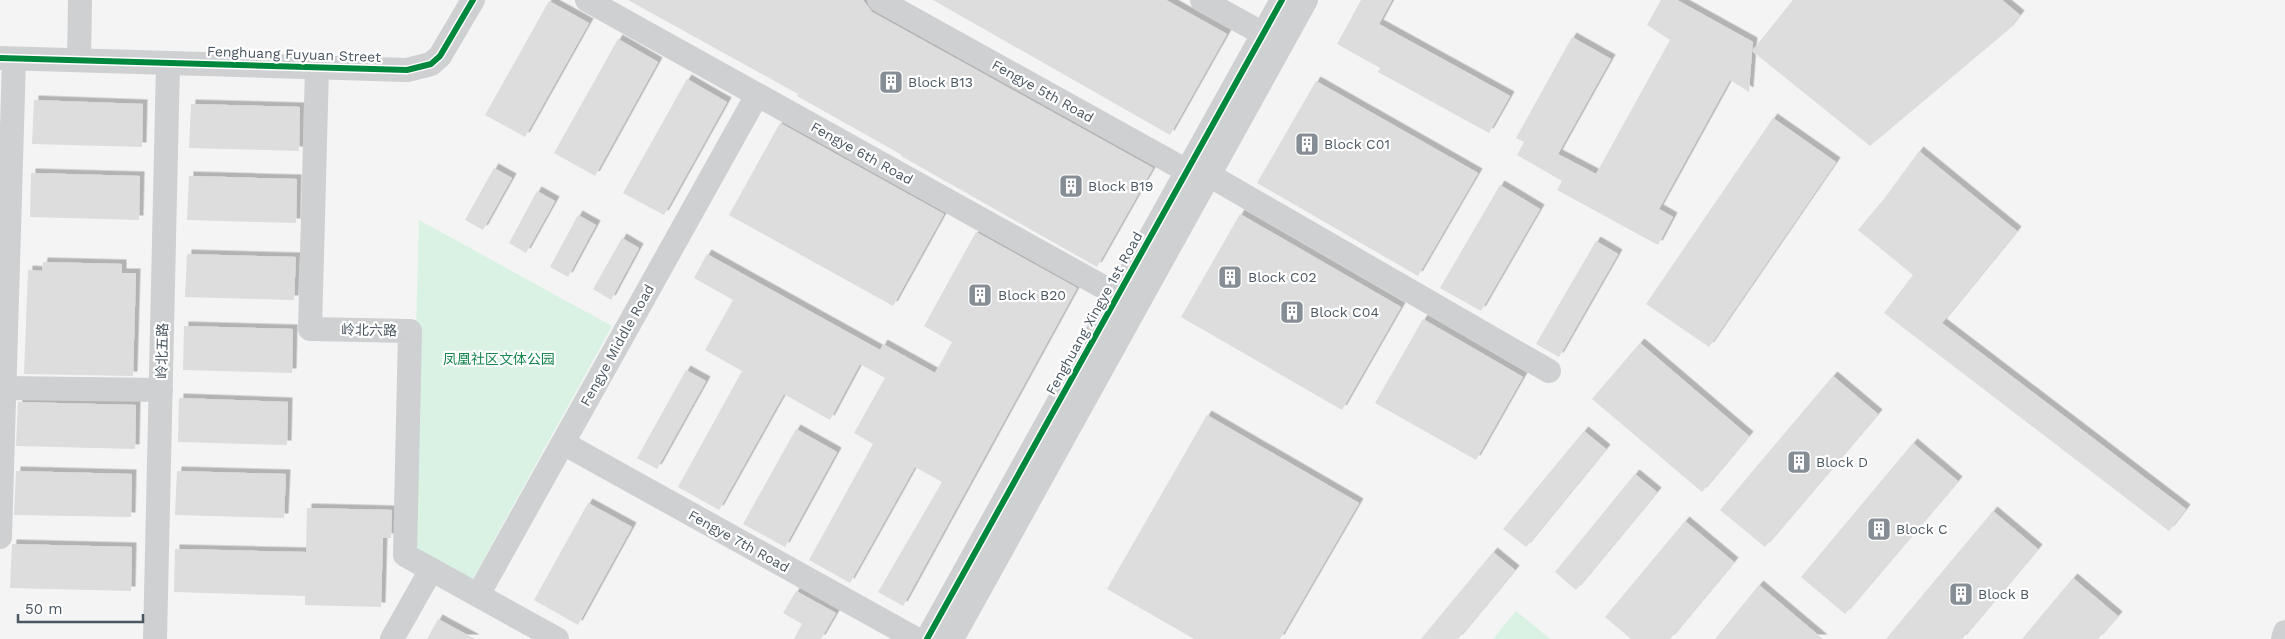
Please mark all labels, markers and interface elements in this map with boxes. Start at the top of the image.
street label: Fenghuang Fuyuan Street [207,43,381,65]
street label: Fengye 5th Road [989,56,1097,126]
building icon: Block B13 [878,69,904,95]
place label: Block B13 [908,74,973,90]
street label: Fengye 6th Road [808,118,916,188]
building icon: Block C01 [1294,131,1320,157]
place label: Block C01 [1324,136,1390,152]
building icon: Block B19 [1058,173,1084,199]
place label: Block B19 [1088,178,1153,194]
street label: Fenghuang Xingye 1st Road [1042,229,1146,397]
building icon: Block C02 [1217,264,1243,290]
place label: Block C02 [1248,269,1317,285]
street label: Fengye Middle Road [577,281,657,409]
building icon: Block B20 [967,282,993,308]
place label: Block B20 [998,287,1066,303]
building icon: Block C04 [1279,299,1305,325]
place label: Block C04 [1310,304,1379,320]
street label: 岭北六路 [341,322,397,338]
street label: 岭北五路 [154,323,170,379]
park label: 凤凰社区文体公园 [443,351,555,367]
building icon: Block D [1786,449,1812,475]
place label: Block D [1816,454,1868,470]
street label: Fengye 7th Road [686,507,792,575]
building icon: Block C [1866,516,1892,542]
place label: Block C [1896,521,1948,537]
building icon: Block B [1948,581,1974,607]
place label: Block B [1978,586,2029,602]
scale bar [18,592,142,624]
text: 50 m [25,600,62,618]

